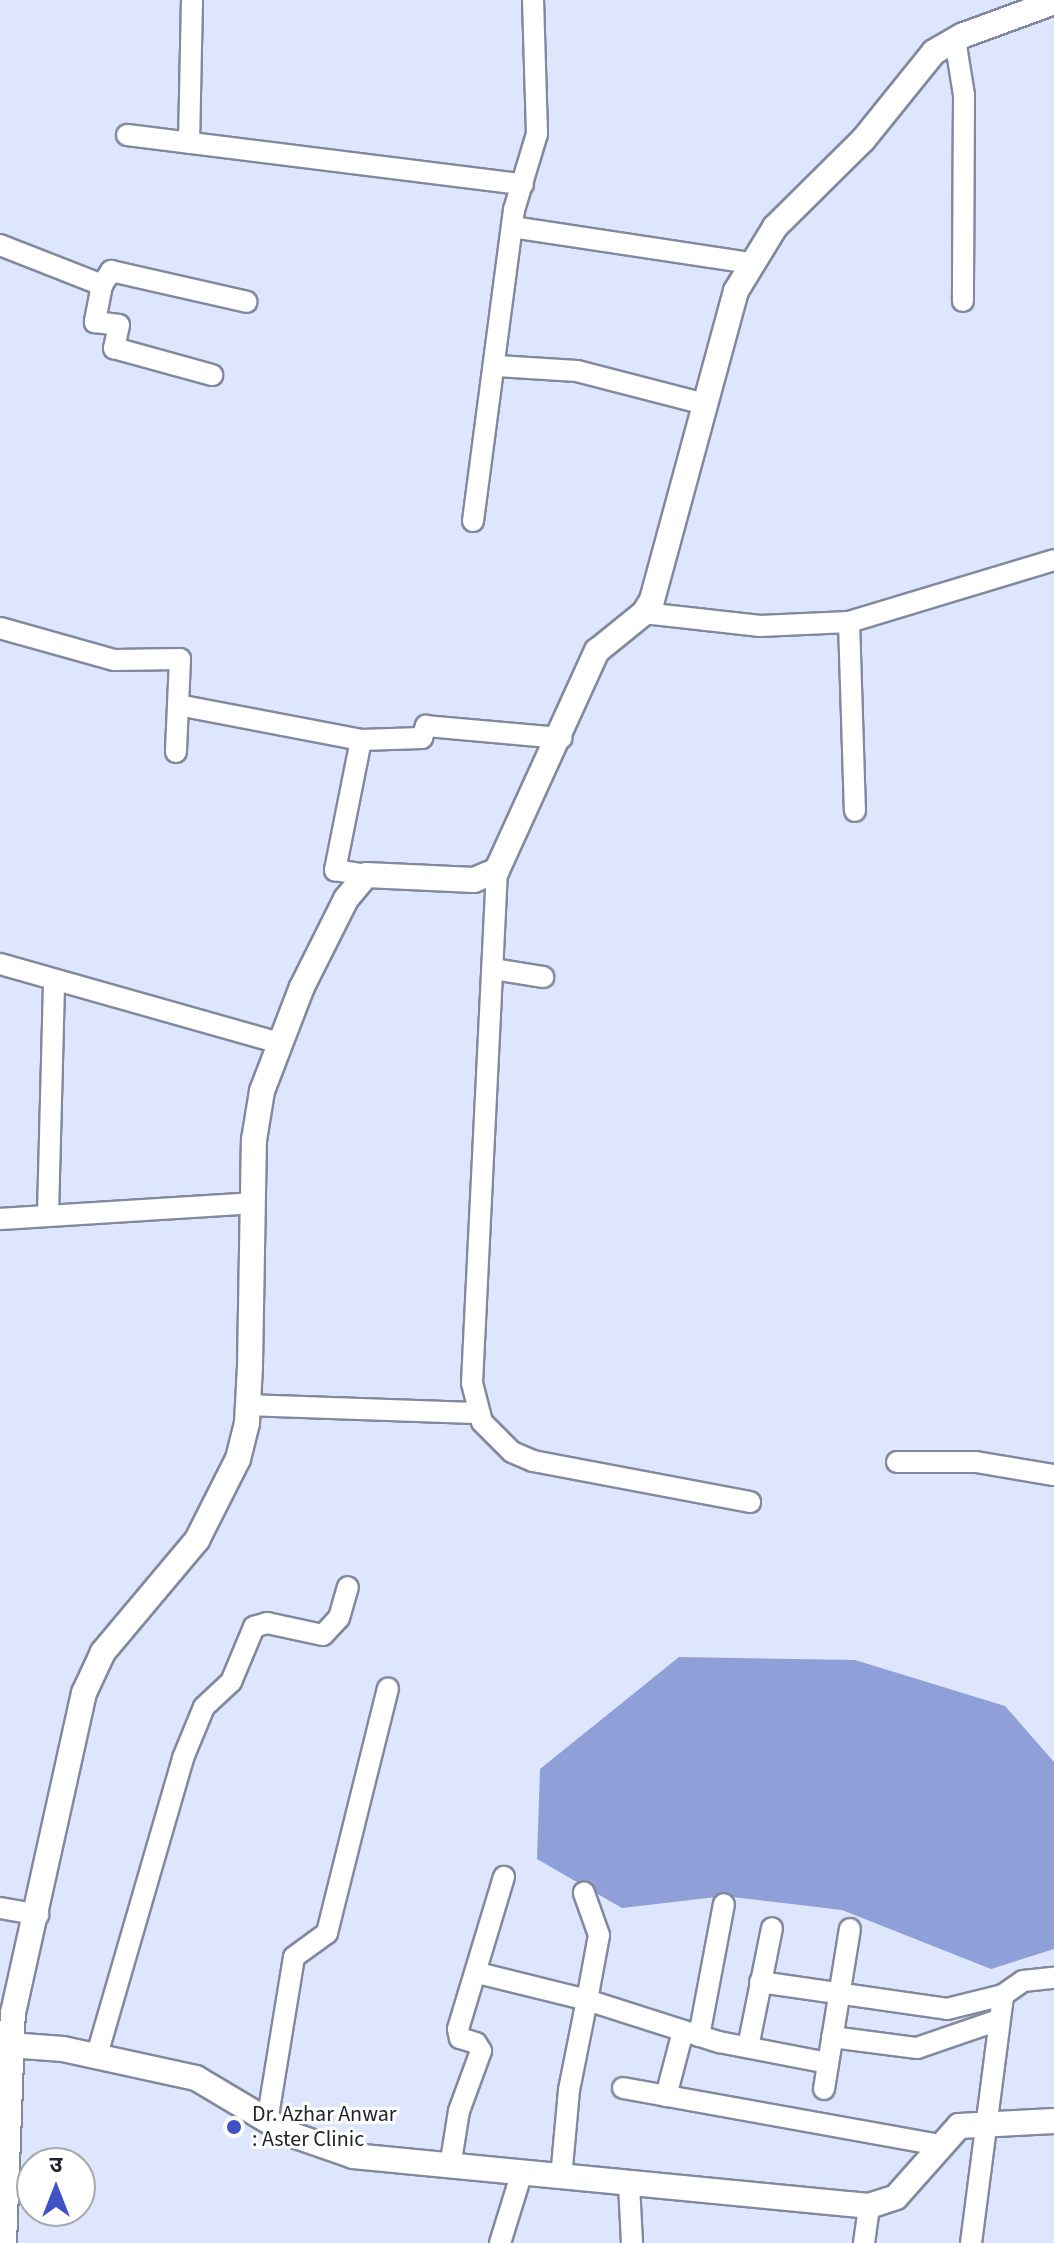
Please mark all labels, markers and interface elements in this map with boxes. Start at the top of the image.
place label: Dr. Azhar Anwar : Aster Clinic [252,2101,396,2152]
marker: Dr. Azhar Anwar : Aster Clinic [223,2116,245,2138]
north arrow [16,2147,96,2227]
text: उ [50,2149,62,2181]

